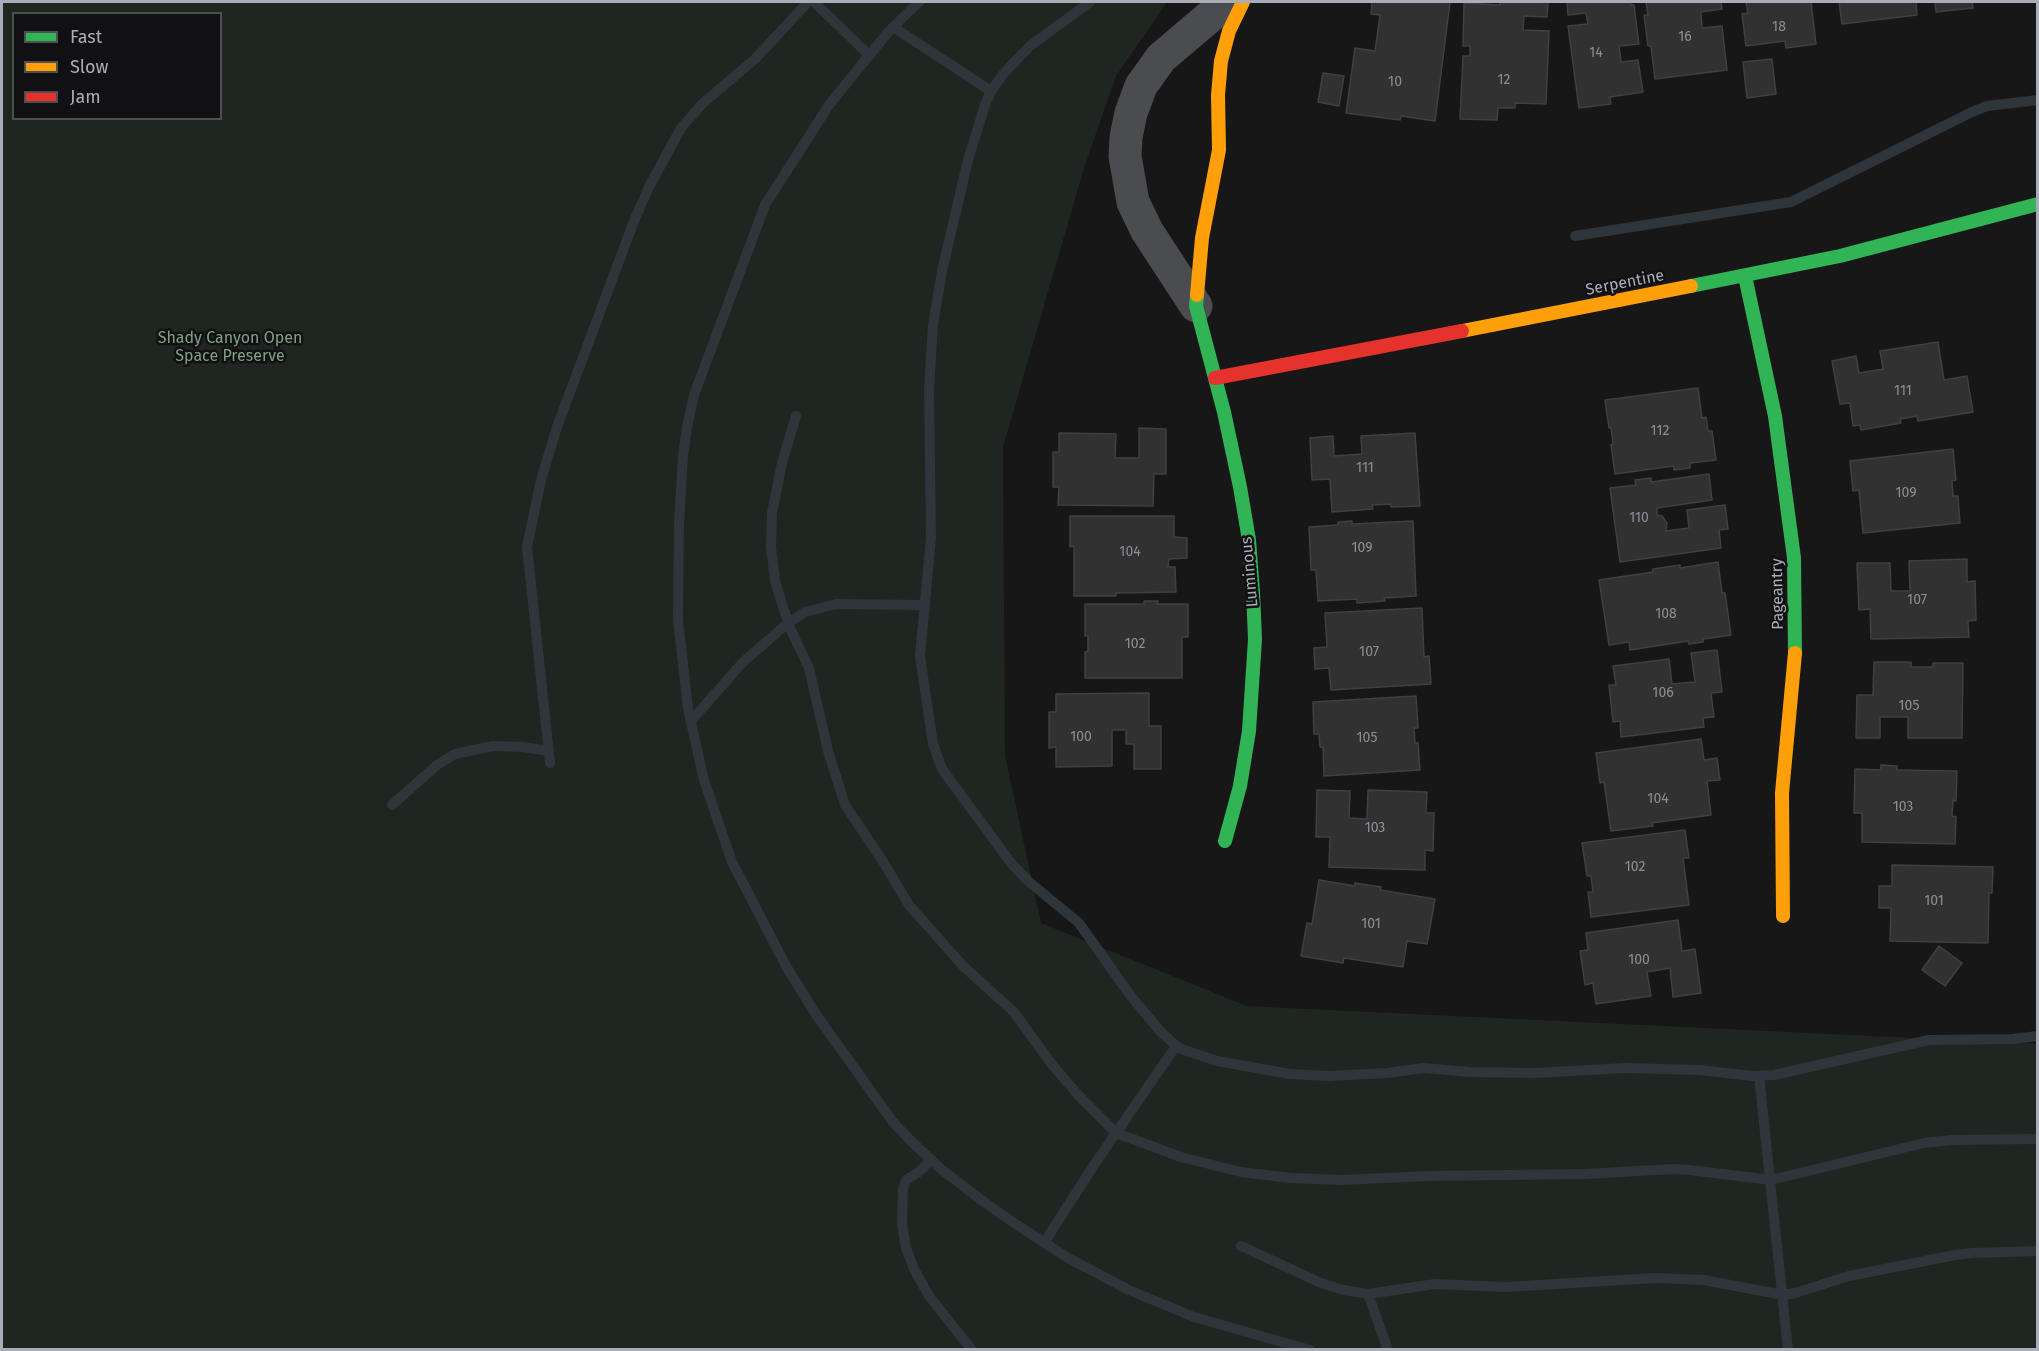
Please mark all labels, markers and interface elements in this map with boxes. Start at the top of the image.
legend [12,12,222,120]
house number: 18 [1772,19,1786,35]
text: Fast [70,26,102,48]
house number: 16 [1678,29,1692,45]
house number: 14 [1589,45,1603,61]
text: Slow [70,56,108,78]
house number: 12 [1498,72,1510,88]
house number: 10 [1388,74,1402,90]
text: Jam [70,86,101,108]
street label: Serpentine [1584,266,1666,300]
park label: Shady Canyon Open Space Preserve [158,329,302,367]
house number: 111 [1894,383,1912,399]
house number: 112 [1651,423,1669,439]
house number: 111 [1356,460,1374,476]
house number: 109 [1895,485,1917,501]
house number: 110 [1629,510,1649,526]
street label: Luminous [1237,536,1263,608]
house number: 109 [1351,540,1373,556]
house number: 104 [1119,544,1141,560]
street label: Pageantry [1768,558,1788,630]
house number: 107 [1907,592,1927,608]
house number: 108 [1655,606,1677,622]
house number: 102 [1125,636,1145,652]
house number: 107 [1359,644,1379,660]
house number: 106 [1652,685,1674,701]
house number: 105 [1899,698,1919,714]
house number: 100 [1070,729,1092,745]
house number: 105 [1357,730,1377,746]
house number: 104 [1647,791,1669,807]
house number: 103 [1893,799,1913,815]
house number: 103 [1365,820,1385,836]
house number: 102 [1625,859,1645,875]
house number: 101 [1924,893,1944,909]
house number: 101 [1361,916,1381,932]
house number: 100 [1628,952,1650,968]

